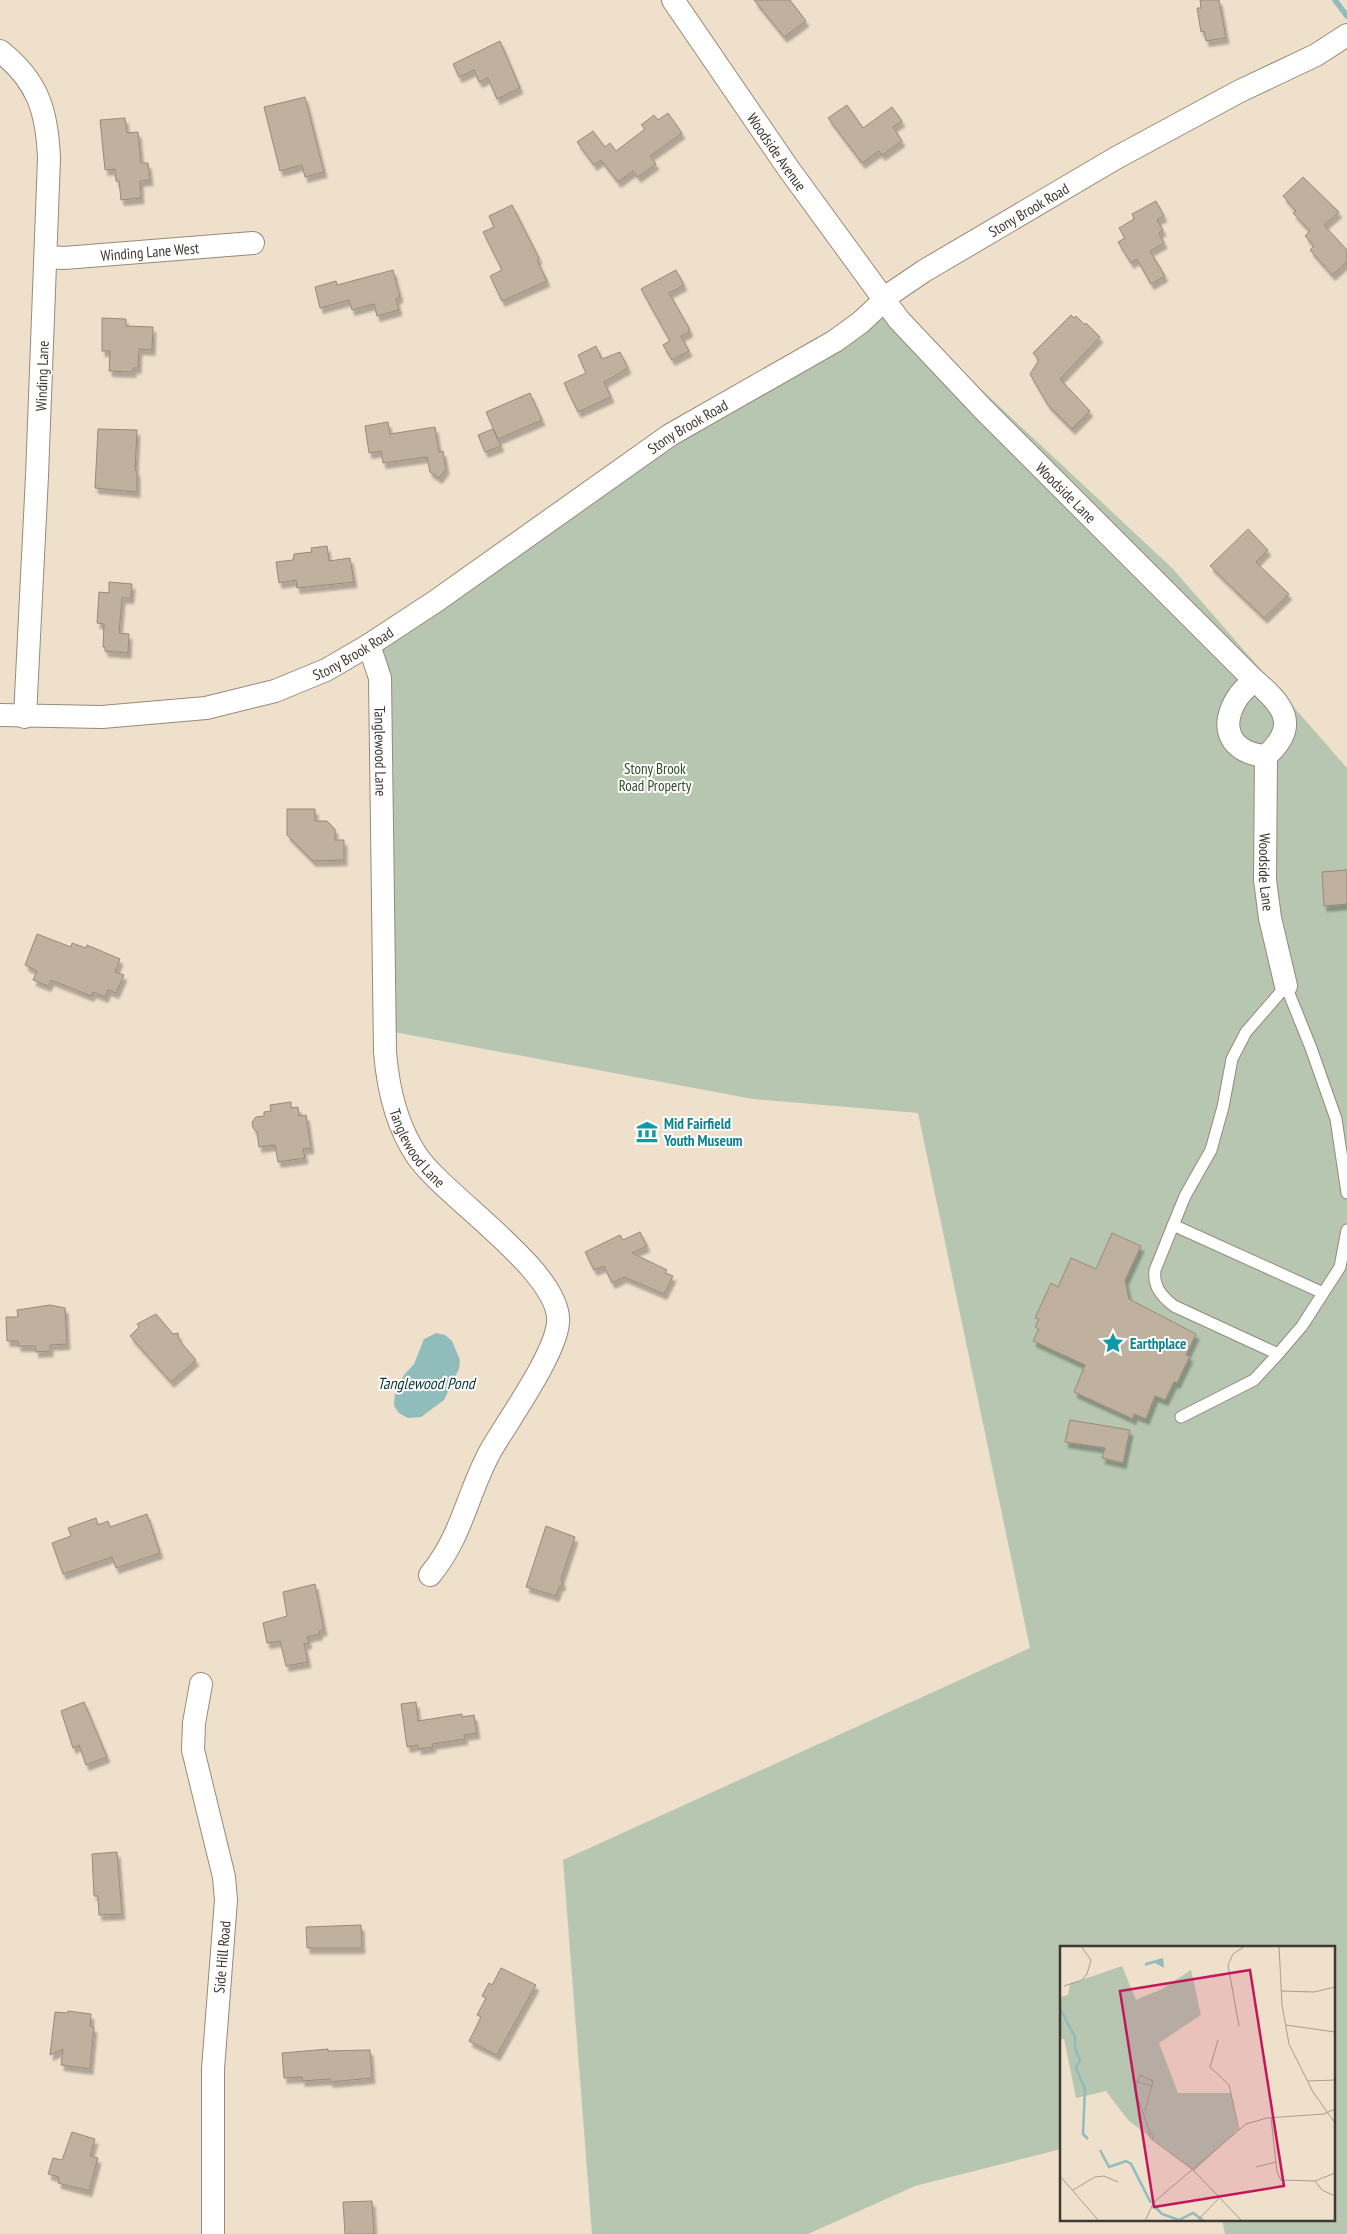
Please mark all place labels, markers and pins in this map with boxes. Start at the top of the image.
place label: Mid Fairfield Youth Museum [663,1114,743,1150]
museum icon: Mid Fairfield Youth Museum [634,1119,660,1145]
place icon: Earthplace [1100,1330,1126,1356]
place label: Earthplace [1130,1334,1187,1353]

